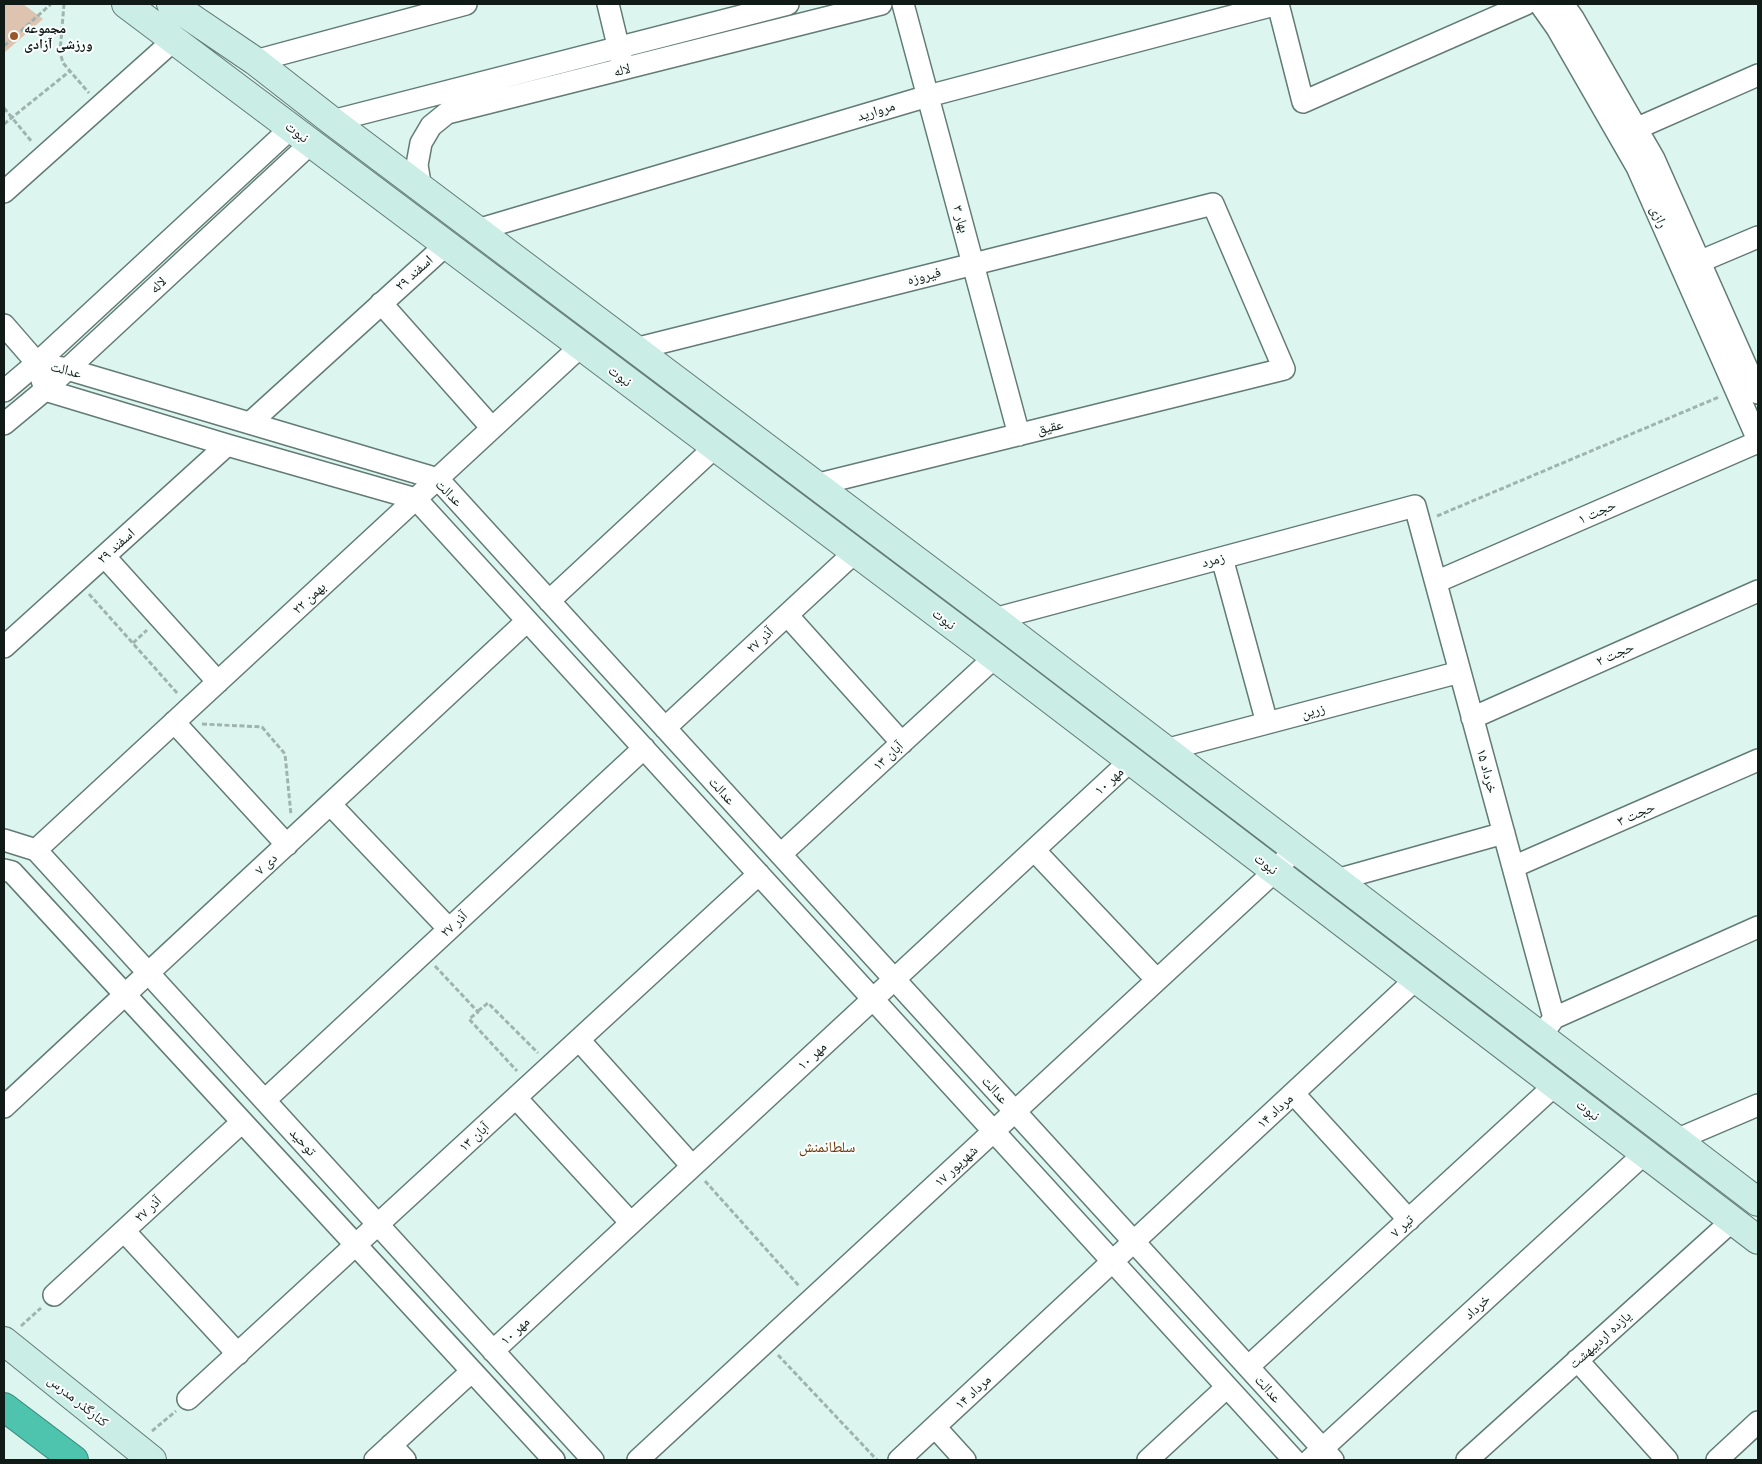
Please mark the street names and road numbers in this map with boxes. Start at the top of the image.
street label: لاله [612,60,632,80]
street label: مروارید [855,97,897,125]
street label: نبوت [282,118,312,146]
street label: بهار ۳ [949,203,973,235]
street label: رازی [1647,203,1671,231]
street label: ۲۹ اسفند [392,252,436,294]
street label: فیروزه [905,264,943,288]
street label: لاله [146,273,170,297]
street label: عدالت [49,358,83,382]
street label: نبوت [605,362,635,390]
street label: عقیق [1035,416,1065,438]
street label: عدالت [432,476,466,510]
street label: حجت ۱ [1576,496,1618,528]
street label: ۲۹ اسفند [94,525,138,567]
street label: زمرد [1200,549,1226,571]
street label: ۲۲ بهمن [289,578,329,618]
street label: نبوت [929,605,959,633]
street label: ۲۷ آذر [743,623,777,657]
street label: حجت ۲ [1594,638,1636,670]
street label: زرین [1299,700,1327,722]
street label: ۱۳ آبان [869,738,907,774]
street label: ۱۵ خرداد [1473,747,1501,795]
street label: ۱۰ مهر [1091,763,1127,799]
street label: عدالت [705,774,739,808]
street label: حجت ۳ [1615,798,1657,830]
street label: ۷ دی [251,850,281,878]
street label: نبوت [1251,850,1281,878]
street label: ۲۷ آذر [437,907,471,941]
street label: ۱۰ مهر [794,1038,830,1074]
street label: عدالت [978,1073,1012,1107]
street label: ۱۴ مرداد [1254,1090,1296,1132]
street label: نبوت [1573,1096,1603,1124]
street label: ۱۳ آبان [455,1119,493,1155]
street label: توحید [286,1125,320,1159]
street label: ۱۷ شهریور [931,1142,981,1190]
street label: ۲۷ آذر [131,1192,165,1226]
street label: ۷ تیر [1387,1211,1417,1241]
street label: خرداد [1460,1291,1494,1323]
street label: یازده اردیبهشت [1565,1308,1635,1372]
street label: ۱۰ مهر [497,1313,533,1349]
street label: ۱۴ مرداد [952,1371,994,1413]
street label: کنارگذر مدرس [44,1372,112,1430]
street label: عدالت [1251,1372,1285,1406]

